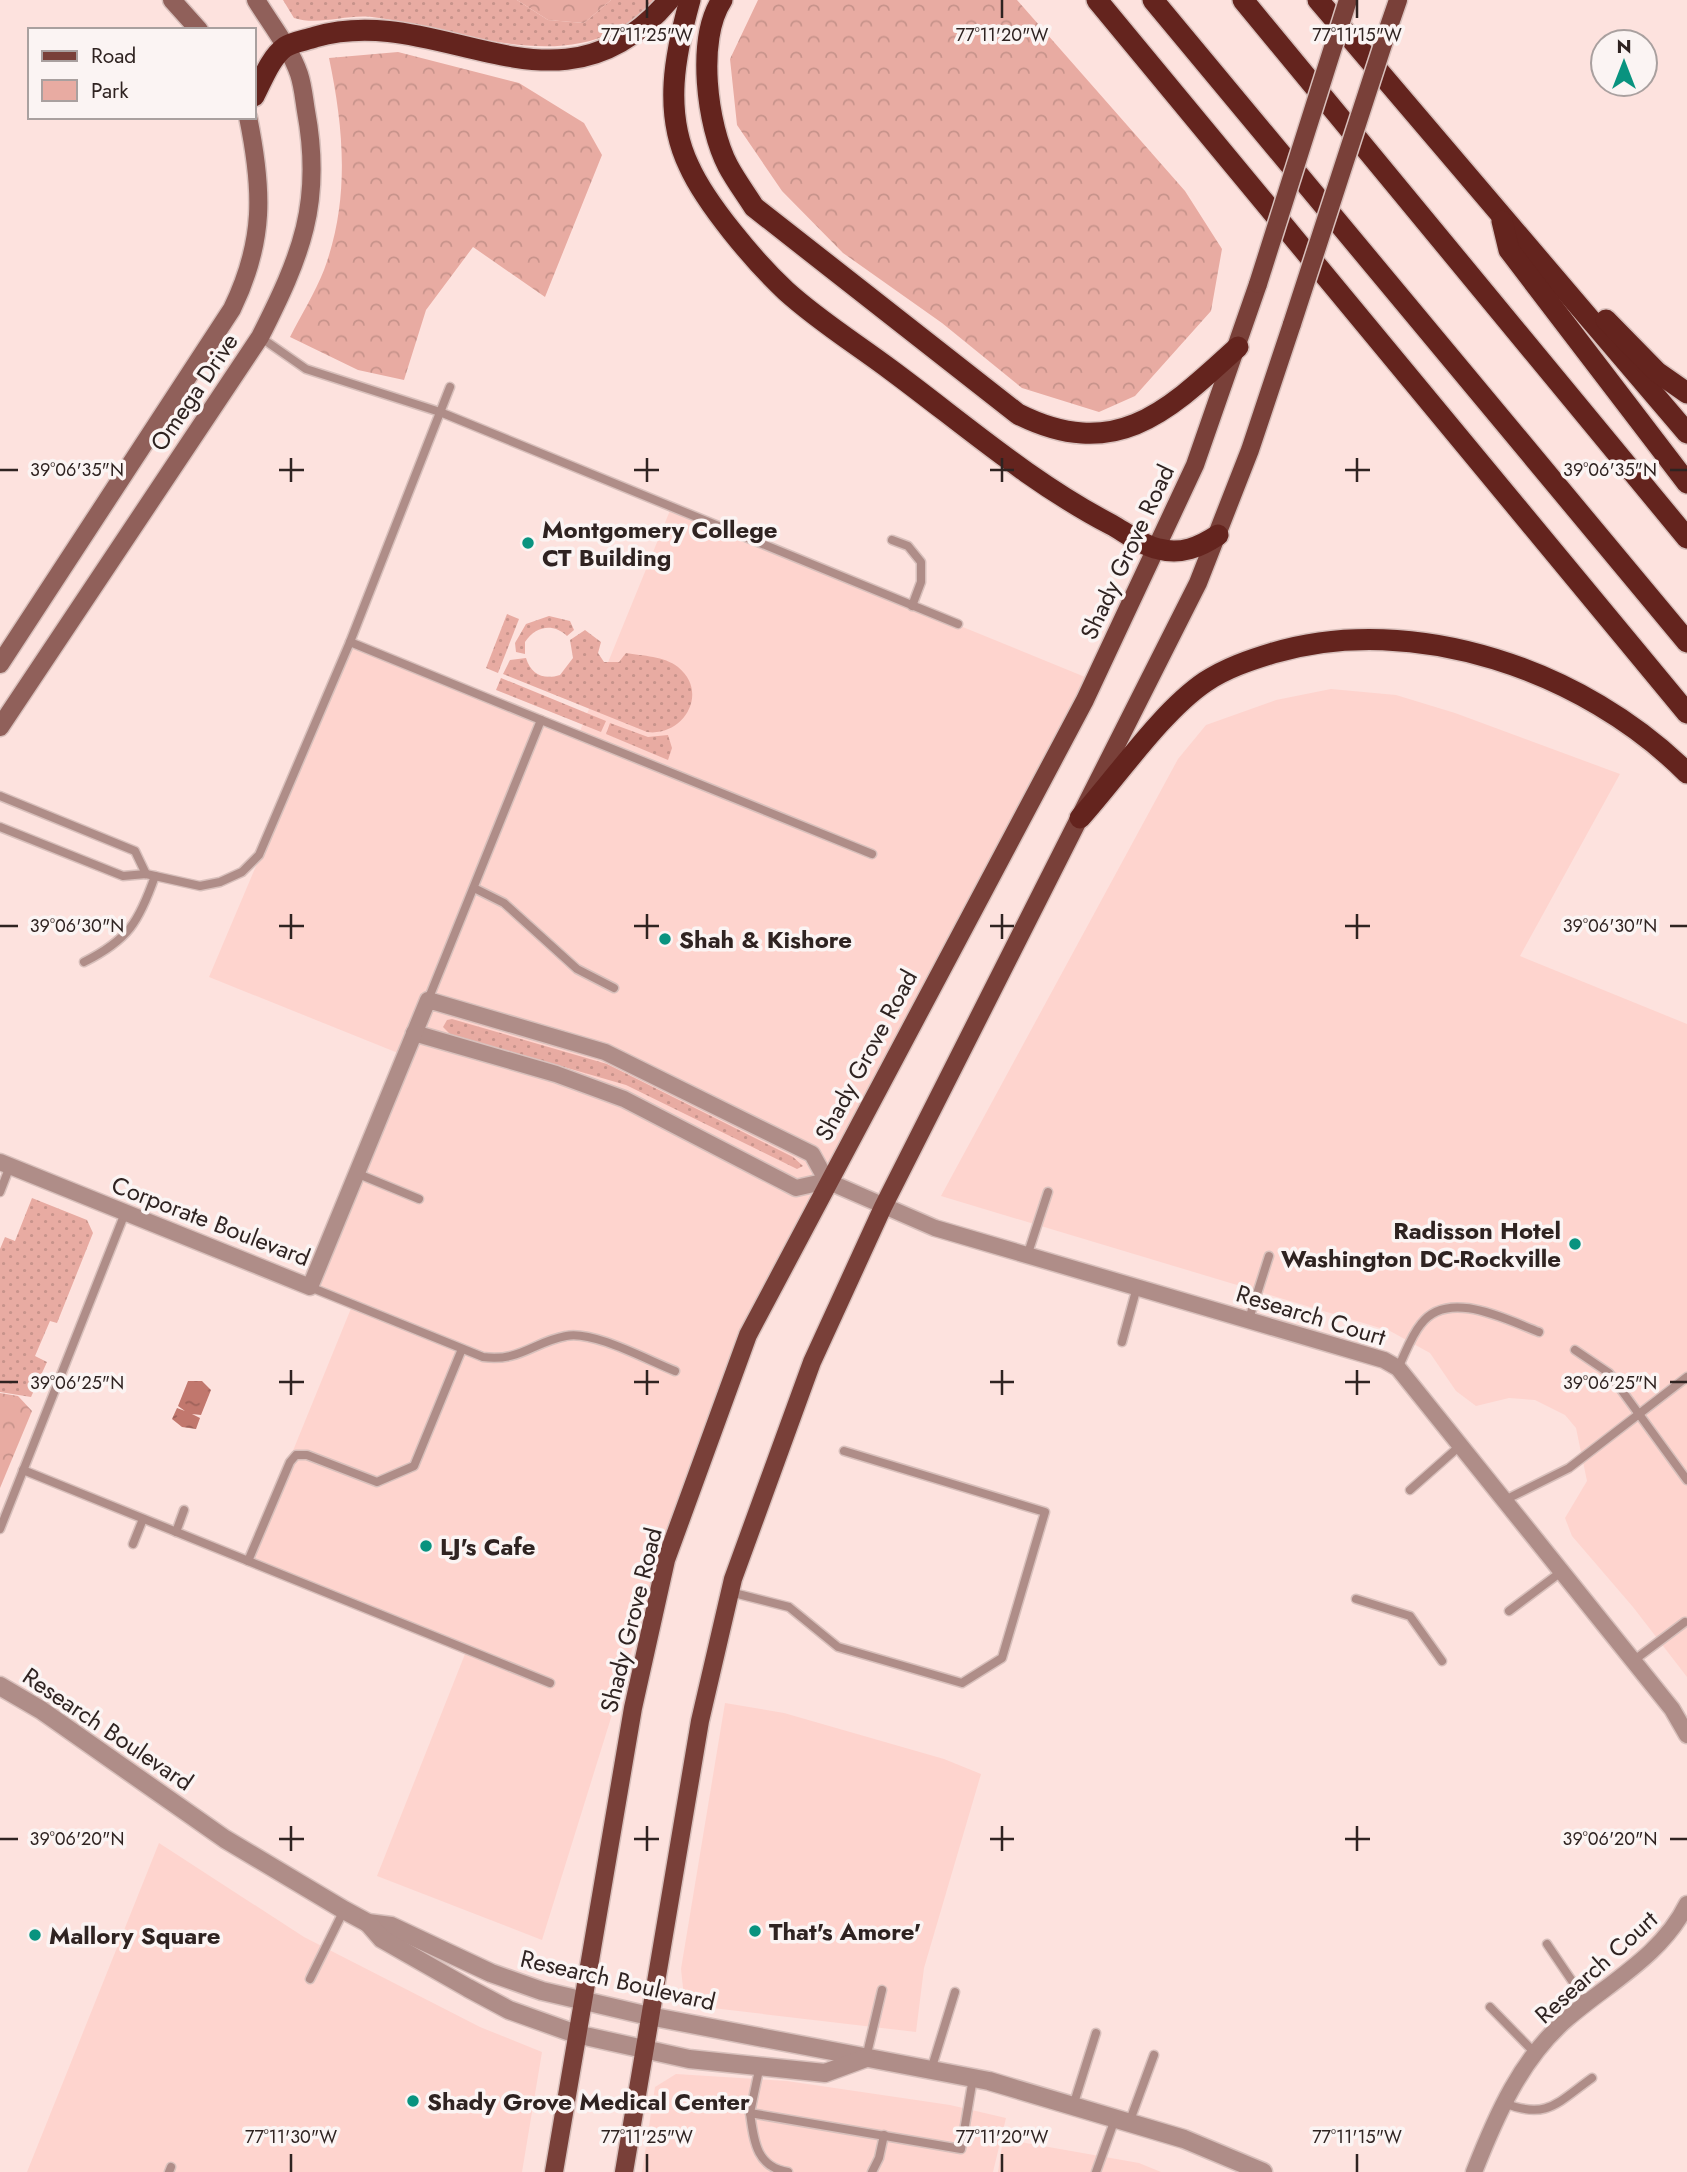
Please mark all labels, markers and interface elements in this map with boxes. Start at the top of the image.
text: 77°11'25"W [601,22,693,48]
text: 77°11'20"W [956,22,1048,48]
text: 77°11'15"W [1312,22,1402,48]
legend [28,28,256,119]
north arrow [1589,28,1659,98]
text: N [1616,33,1632,60]
text: Road [91,41,136,71]
text: Park [91,76,129,106]
street label: Omega Drive [142,326,246,458]
text: 39°06'35"N [30,457,124,483]
text: 39°06'35"N [1563,457,1657,483]
street label: Shady Grove Road [1071,459,1183,645]
place label: Montgomery College CT Building [542,512,778,575]
marker: Montgomery College CT Building [520,535,536,551]
text: 39°06'30"N [30,913,124,939]
text: 39°06'30"N [1563,913,1657,939]
place label: Shah & Kishore [679,922,852,957]
marker: Shah & Kishore [657,931,673,947]
street label: Shady Grove Road [806,963,926,1147]
street label: Corporate Boulevard [107,1167,315,1275]
place label: Radisson Hotel Washington DC-Rockville [1281,1213,1561,1276]
marker: Radisson Hotel Washington DC-Rockville [1567,1236,1583,1252]
street label: Research Court [1232,1276,1390,1354]
text: 39°06'25"N [30,1370,124,1396]
text: 39°06'25"N [1563,1370,1657,1396]
street label: Shady Grove Road [591,1524,671,1716]
place label: LJ's Cafe [440,1529,535,1564]
marker: LJ's Cafe [418,1538,434,1554]
street label: Research Boulevard [16,1659,200,1799]
text: 39°06'20"N [30,1826,124,1852]
text: 39°06'20"N [1563,1826,1657,1852]
street label: Research Court [1527,1902,1665,2032]
place label: That's Amore' [769,1914,921,1949]
place label: Mallory Square [49,1918,221,1953]
marker: That's Amore' [747,1923,763,1939]
marker: Mallory Square [27,1927,43,1943]
street label: Research Boulevard [517,1941,719,2019]
place label: Shady Grove Medical Center [427,2084,750,2119]
marker: Shady Grove Medical Center [405,2093,421,2109]
text: 77°11'30"W [245,2124,337,2150]
text: 77°11'25"W [601,2124,693,2150]
text: 77°11'20"W [956,2124,1048,2150]
text: 77°11'15"W [1312,2124,1402,2150]

